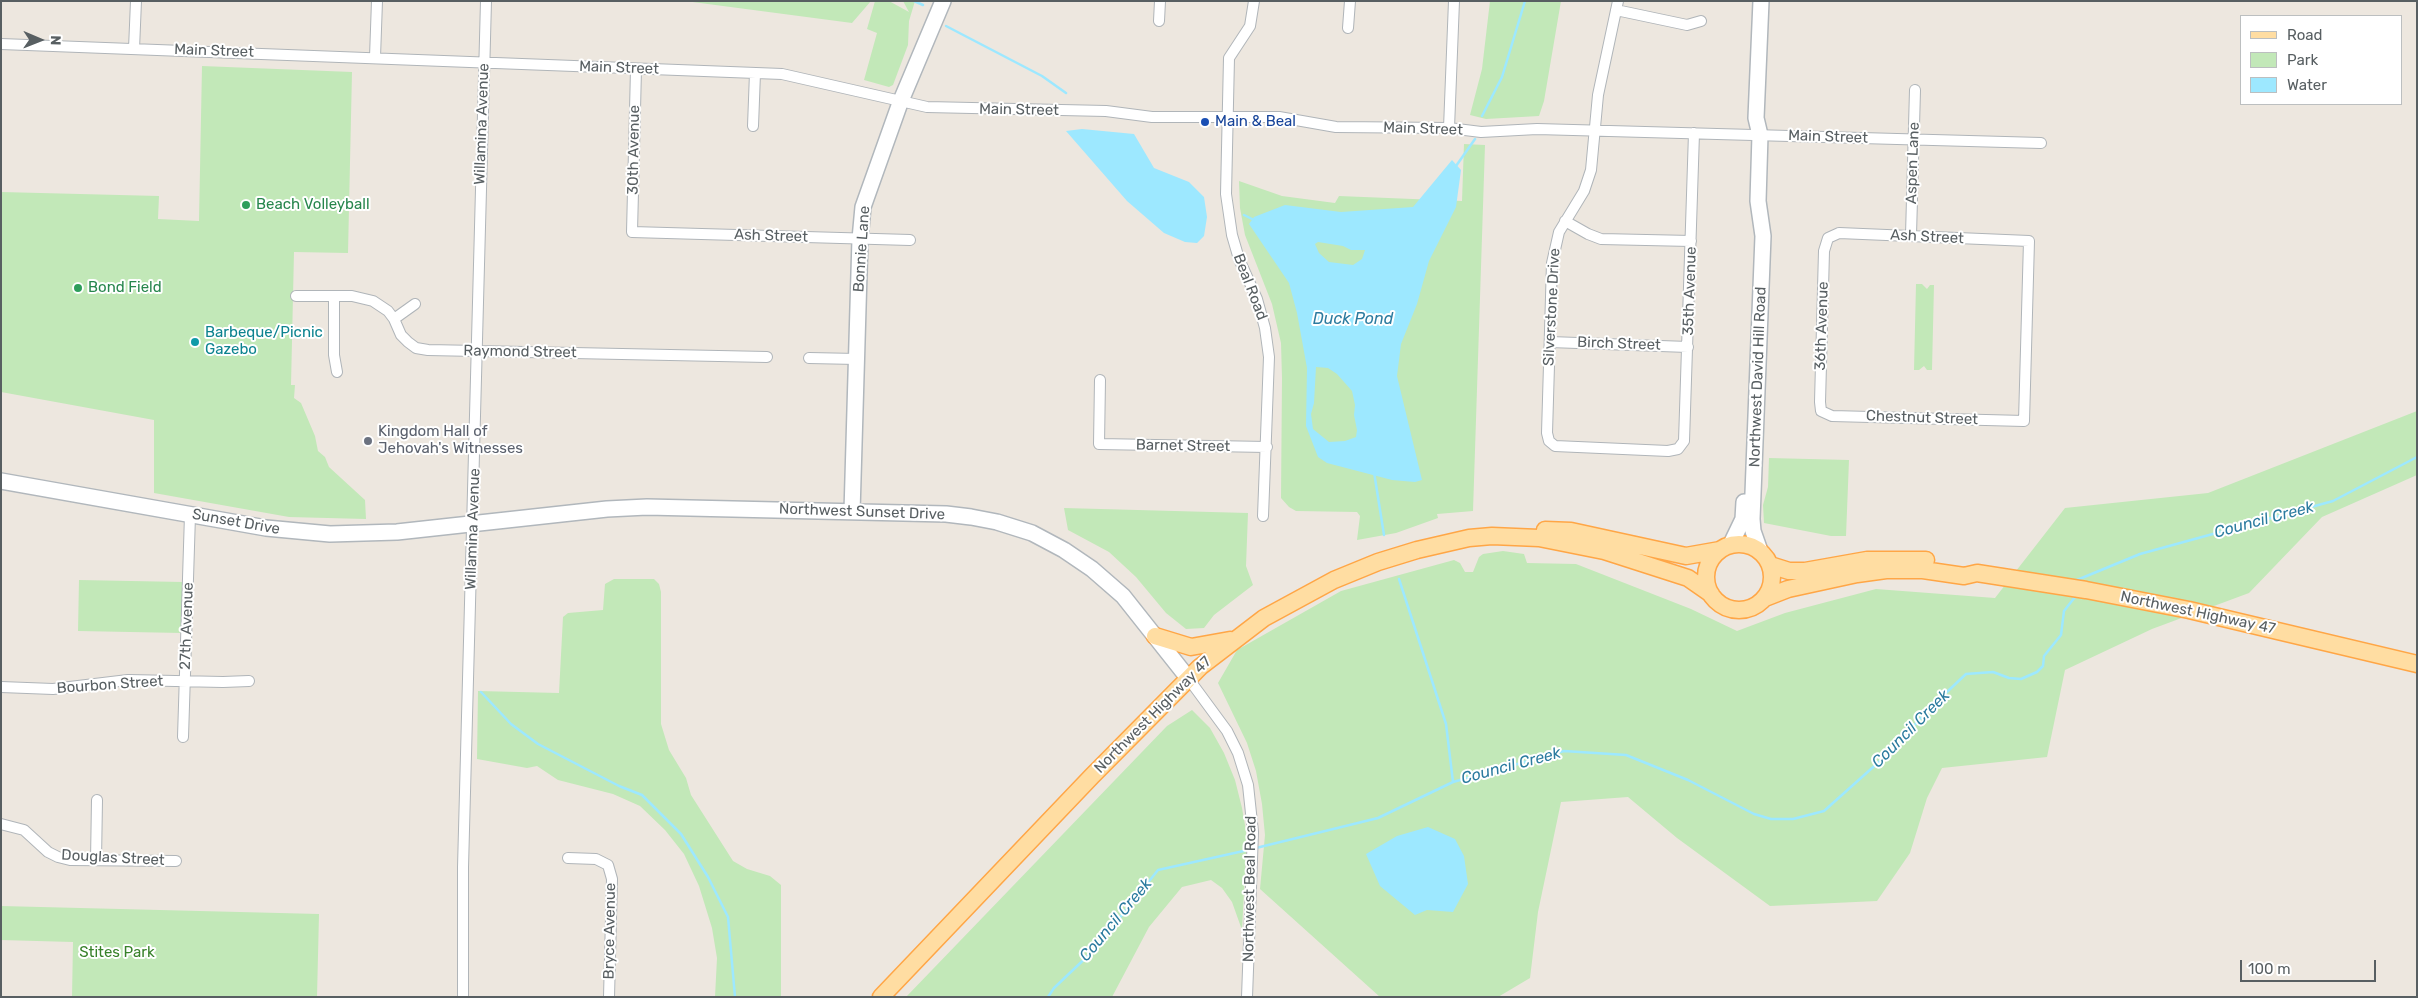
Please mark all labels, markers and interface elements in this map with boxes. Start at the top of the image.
north arrow [15,15,65,65]
legend [2240,15,2403,105]
text: Road [2287,26,2323,44]
text: N [47,35,64,45]
street label: Main Street [174,41,254,61]
text: Park [2287,51,2318,69]
street label: Main Street [579,58,659,78]
street label: Willamina Avenue [471,63,493,185]
text: Water [2287,76,2327,94]
street label: Main Street [979,100,1059,120]
street label: 30th Avenue [624,105,644,195]
place label: Main & Beal [1215,113,1296,131]
marker: Main & Beal [1199,116,1211,128]
street label: Main Street [1383,119,1463,139]
street label: Aspen Lane [1903,122,1923,204]
street label: Main Street [1788,127,1868,147]
place label: Beach Volleyball [256,196,370,214]
marker: Beach Volleyball [240,199,252,211]
street label: Bonnie Lane [850,205,874,293]
street label: Ash Street [734,226,808,246]
street label: Ash Street [1890,226,1964,248]
street label: 35th Avenue [1679,246,1701,336]
street label: Silverstone Drive [1540,248,1564,366]
street label: Beal Road [1229,251,1271,323]
place label: Bond Field [88,279,162,297]
street label: 36th Avenue [1811,281,1833,371]
marker: Bond Field [72,282,84,294]
street label: Northwest David Hill Road [1746,286,1770,468]
water label: Duck Pond [1313,309,1393,329]
place label: Barbeque/Picnic Gazebo [205,324,323,359]
street label: Birch Street [1577,334,1661,354]
marker: Barbeque/Picnic Gazebo [189,336,201,348]
street label: Raymond Street [463,342,577,362]
street label: Chestnut Street [1866,407,1978,429]
place label: Kingdom Hall of Jehovah's Witnesses [378,423,523,458]
marker: Kingdom Hall of Jehovah's Witnesses [362,435,374,447]
street label: Barnet Street [1136,436,1230,456]
street label: Willamina Avenue [462,468,484,590]
water label: Council Creek [2212,497,2316,543]
street label: Northwest Sunset Drive [779,500,945,524]
street label: Sunset Drive [191,505,281,539]
street label: 27th Avenue [176,582,198,670]
street label: Northwest Highway 47 [2119,588,2277,638]
street label: Northwest Highway 47 [1091,653,1215,777]
street label: Bourbon Street [56,672,164,698]
water label: Council Creek [1868,686,1954,772]
water label: Council Creek [1459,743,1563,789]
street label: Northwest Beal Road [1240,816,1260,962]
street label: Douglas Street [61,846,165,870]
water label: Council Creek [1076,875,1156,965]
street label: Bryce Avenue [600,883,620,979]
park label: Stites Park [79,944,155,962]
scale bar [2243,950,2379,982]
text: 100 m [2248,960,2290,978]

